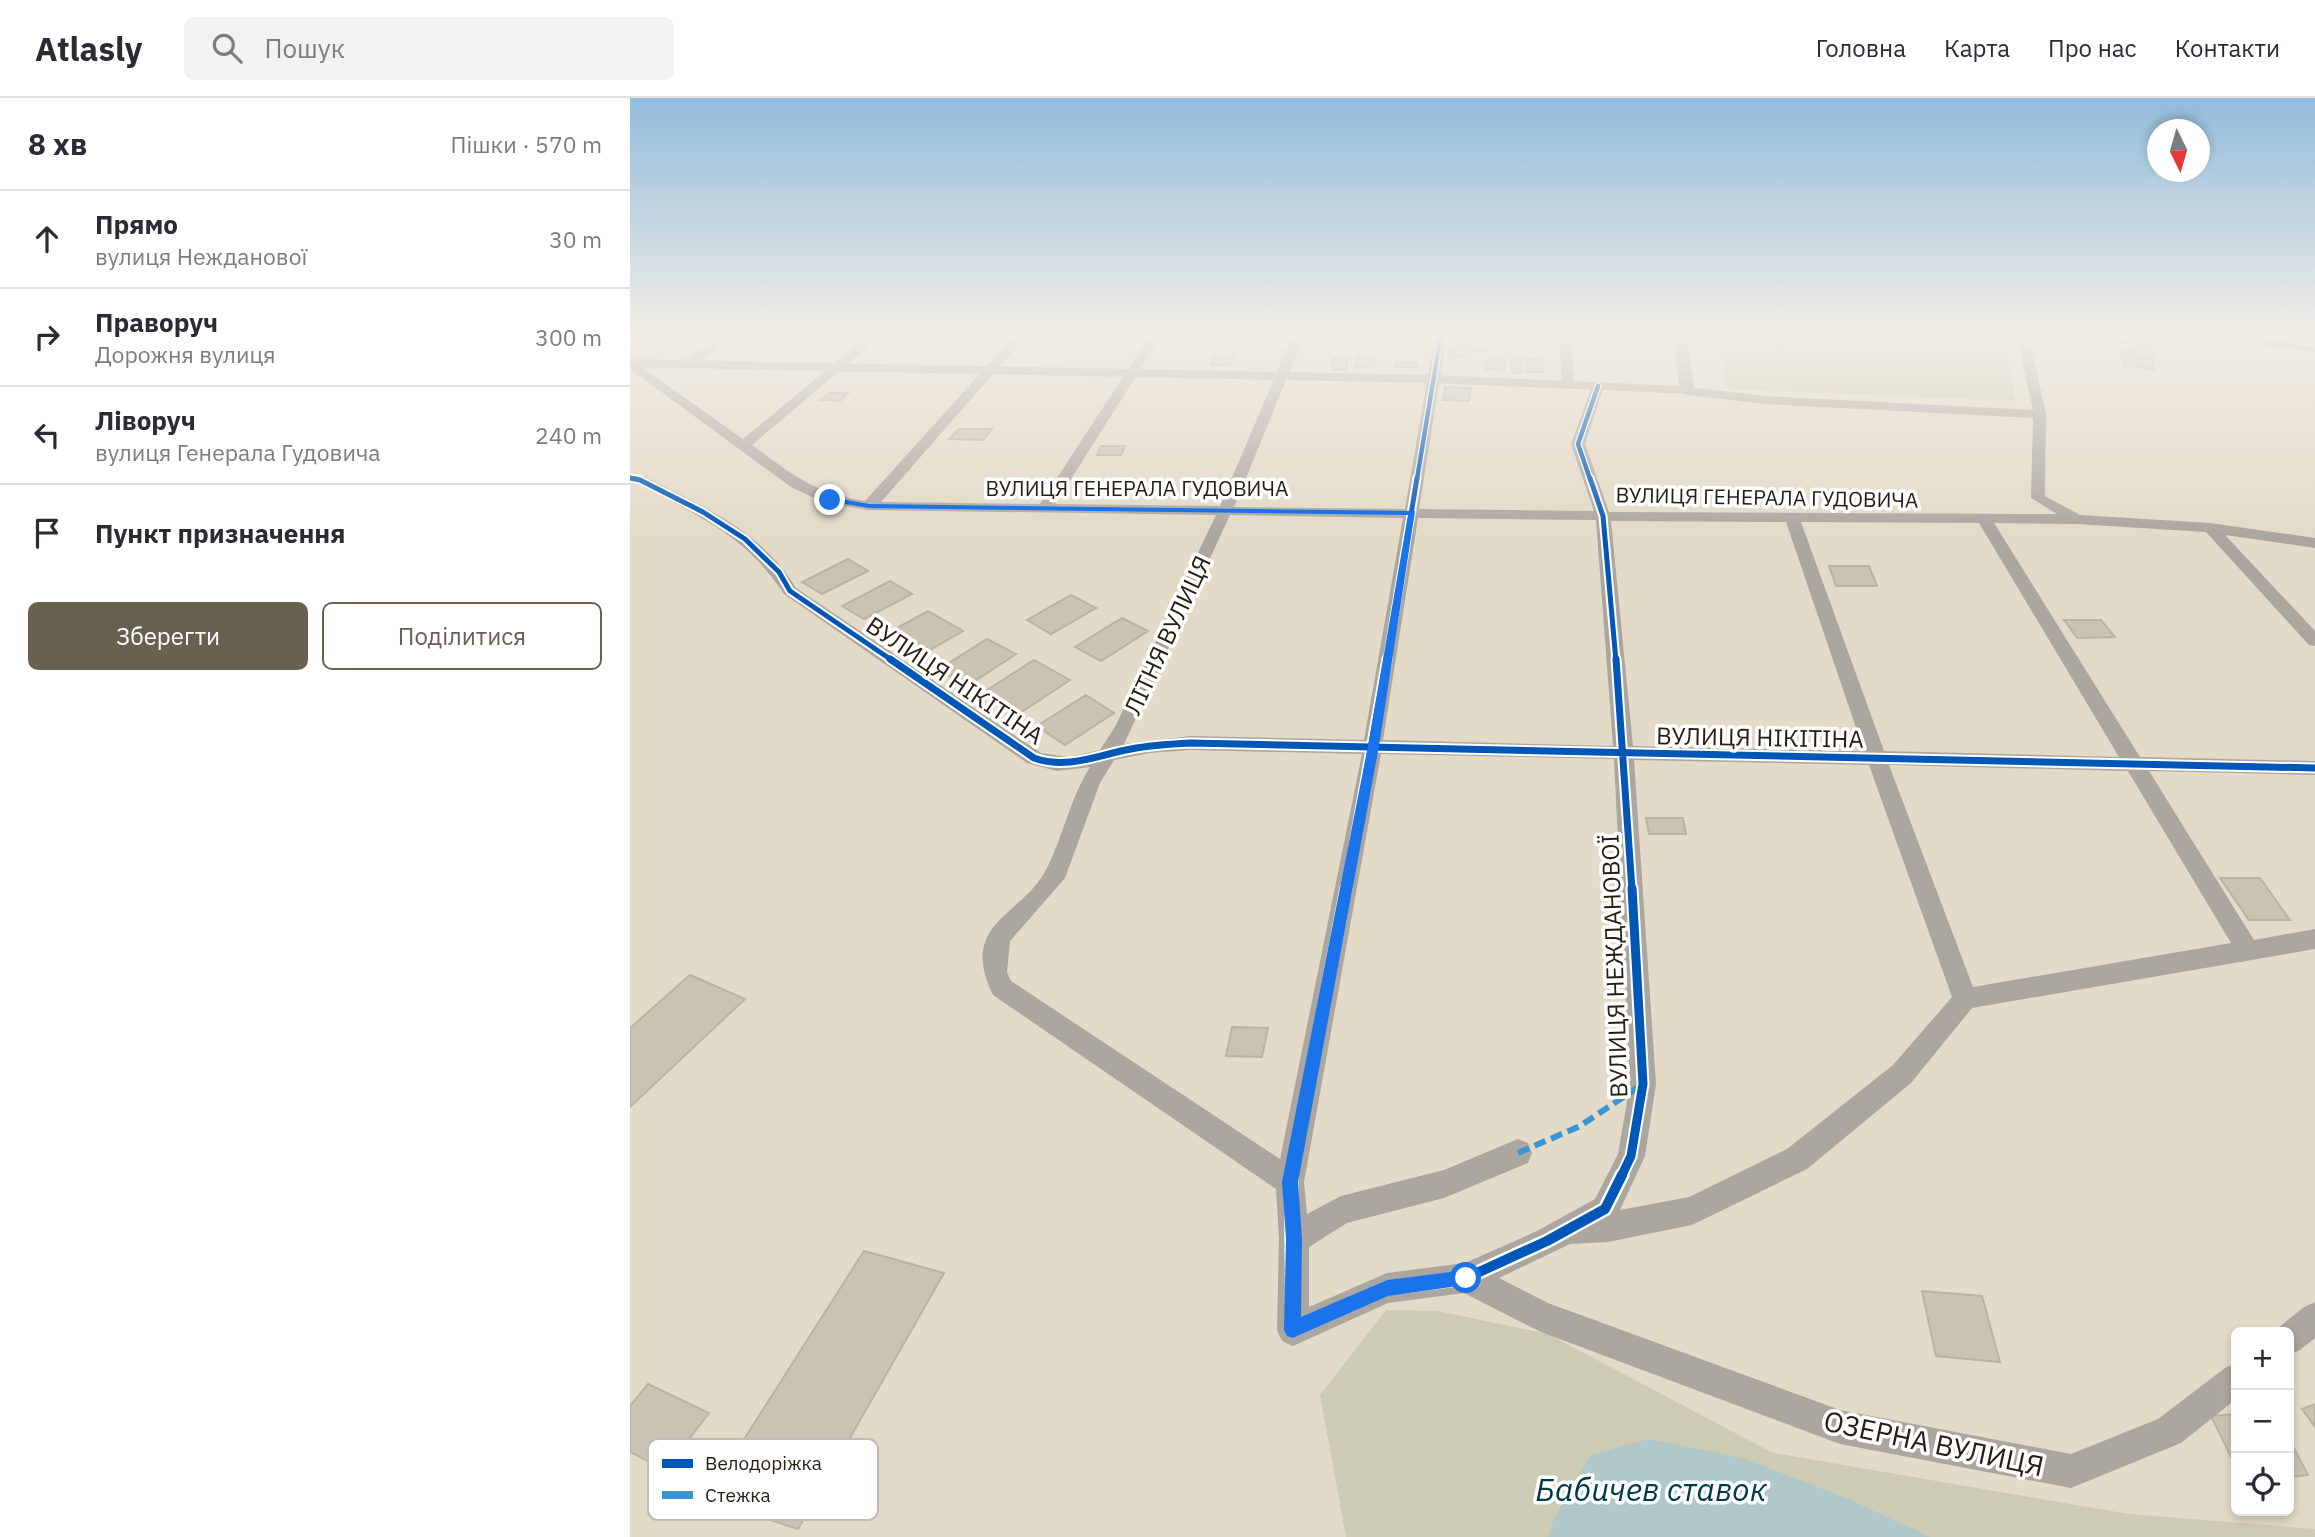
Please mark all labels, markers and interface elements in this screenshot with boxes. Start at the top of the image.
search box [184,17,674,80]
text: Atlasly [35,27,142,70]
icon: search [208,29,246,67]
text: Пошук [264,31,345,65]
text: Головна [1816,32,1906,64]
text: Карта [1944,32,2010,64]
text: Про нас [2048,32,2137,64]
text: Контакти [2175,32,2280,64]
north arrow [2147,119,2210,182]
text: 8 хв [28,124,87,163]
text: Пішки · 570 m [451,129,602,159]
text: Прямо [95,207,178,241]
icon: ahead [28,220,66,258]
text: 30 m [549,224,602,254]
text: вулиця Нежданової [95,241,307,271]
text: Праворуч [95,305,218,339]
icon: right [28,318,66,356]
text: 300 m [535,322,602,352]
text: Дорожня вулиця [95,339,276,369]
text: Ліворуч [95,403,196,437]
icon: left [28,416,66,454]
text: 240 m [535,420,602,450]
text: вулиця Генерала Гудовича [95,437,381,467]
street label: ВУЛИЦЯ ГЕНЕРАЛА ГУДОВИЧА [986,474,1288,502]
street label: ВУЛИЦЯ ГЕНЕРАЛА ГУДОВИЧА [1615,480,1919,514]
route end [814,484,845,515]
icon: arrive [28,514,66,552]
text: Пункт призначення [95,516,345,550]
street label: ЛІТНЯ ВУЛИЦЯ [1116,550,1218,720]
button: Зберегти [28,602,308,670]
button: Поділитися [322,602,602,670]
street label: ВУЛИЦЯ НІКІТІНА [860,609,1050,751]
street label: ВУЛИЦЯ НІКІТІНА [1656,719,1864,755]
street label: ВУЛИЦЯ НЕЖДАНОВОЇ [1593,834,1635,1098]
route start [1450,1262,1481,1293]
map controls [2231,1327,2294,1516]
button: + [2231,1327,2294,1390]
button: − [2231,1390,2294,1453]
street label: ОЗЕРНА ВУЛИЦЯ [1821,1402,2047,1484]
legend [648,1439,878,1520]
text: Велодоріжка [705,1451,822,1475]
button: locate [2231,1453,2294,1516]
water label: Бабичев ставок [1535,1468,1768,1510]
text: Стежка [705,1483,771,1507]

